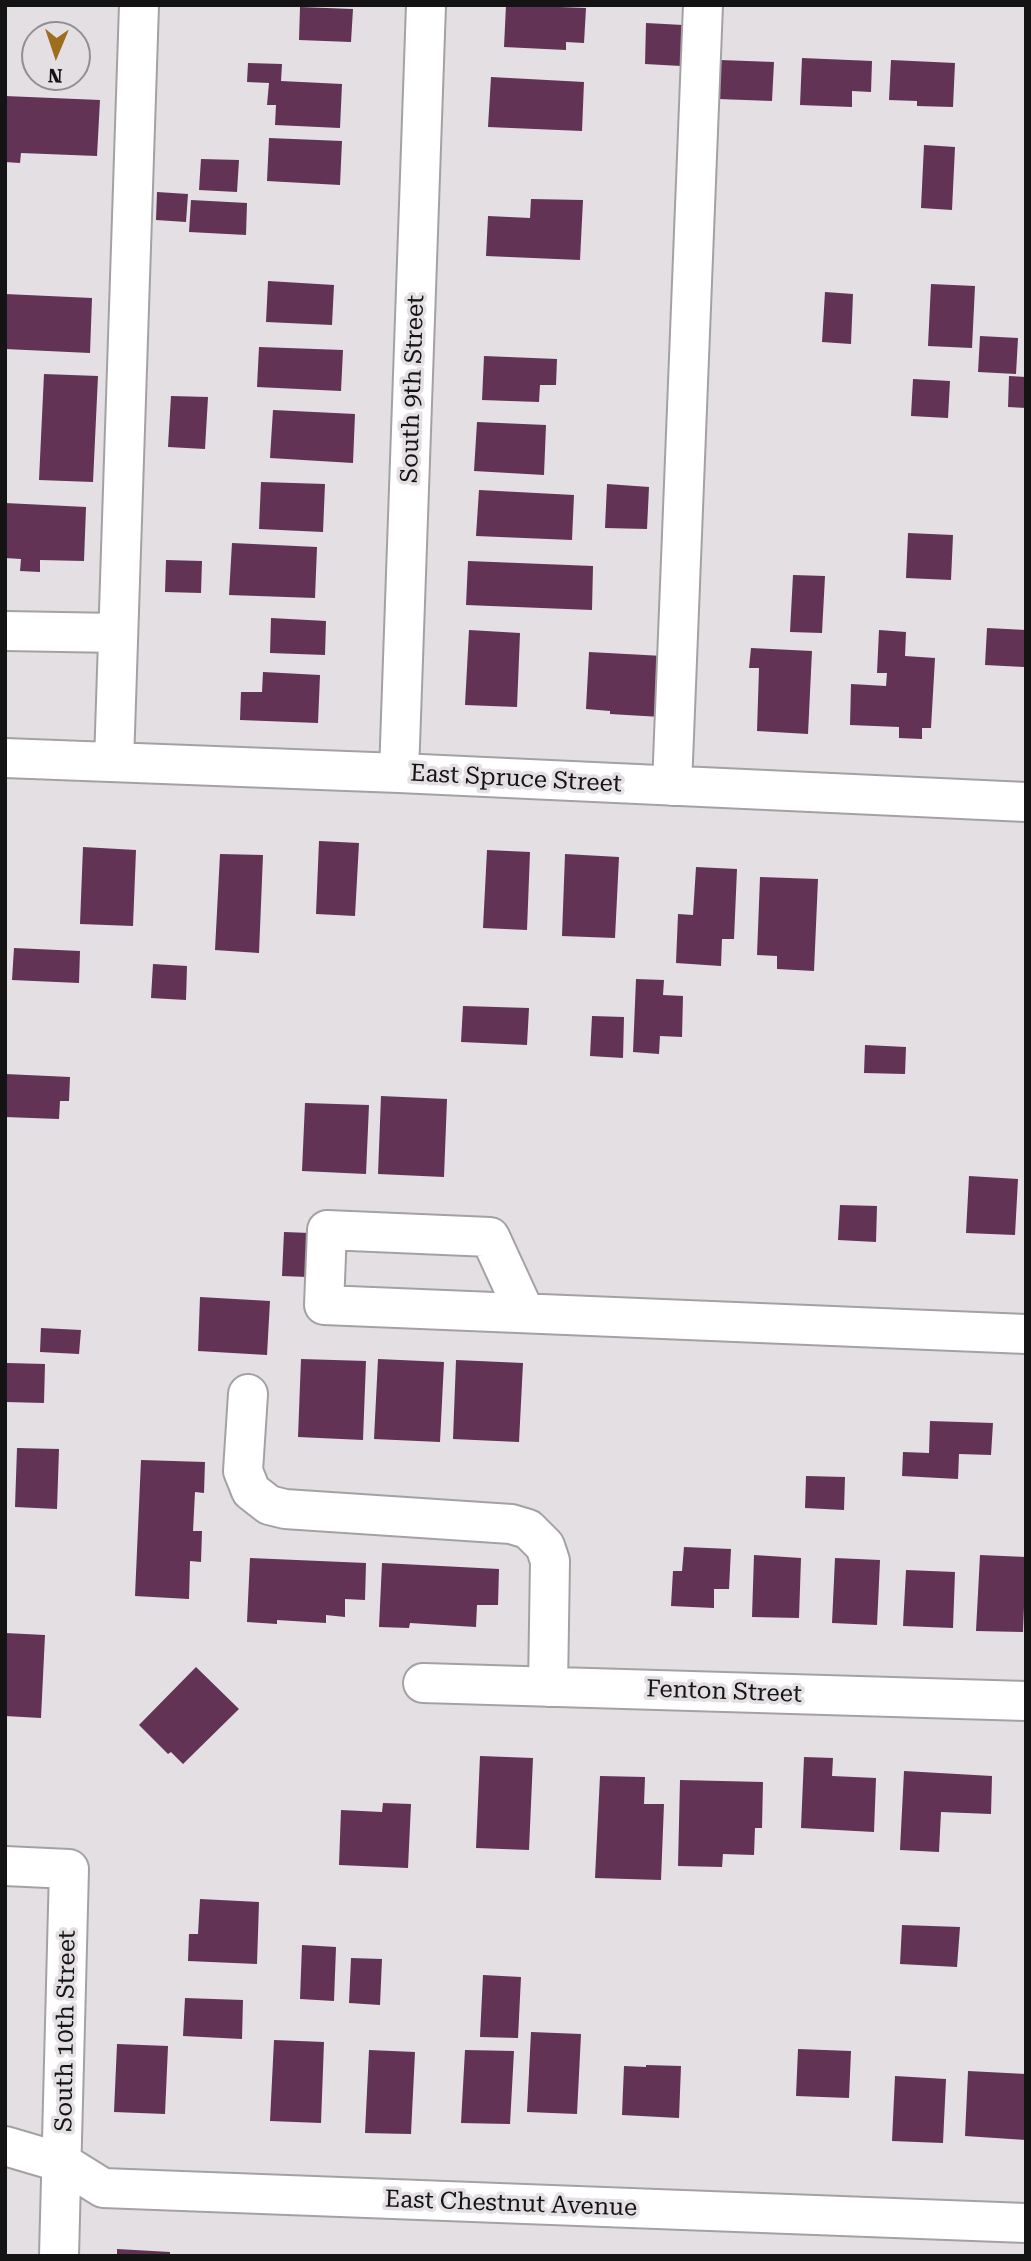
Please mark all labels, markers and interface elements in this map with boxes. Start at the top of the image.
north arrow [21,21,91,91]
text: N [48,64,63,87]
street label: South 9th Street [395,294,431,484]
street label: East Spruce Street [409,759,623,799]
street label: Fenton Street [646,1675,802,1709]
street label: South 10th Street [50,1930,82,2132]
street label: East Chestnut Avenue [384,2185,638,2223]

